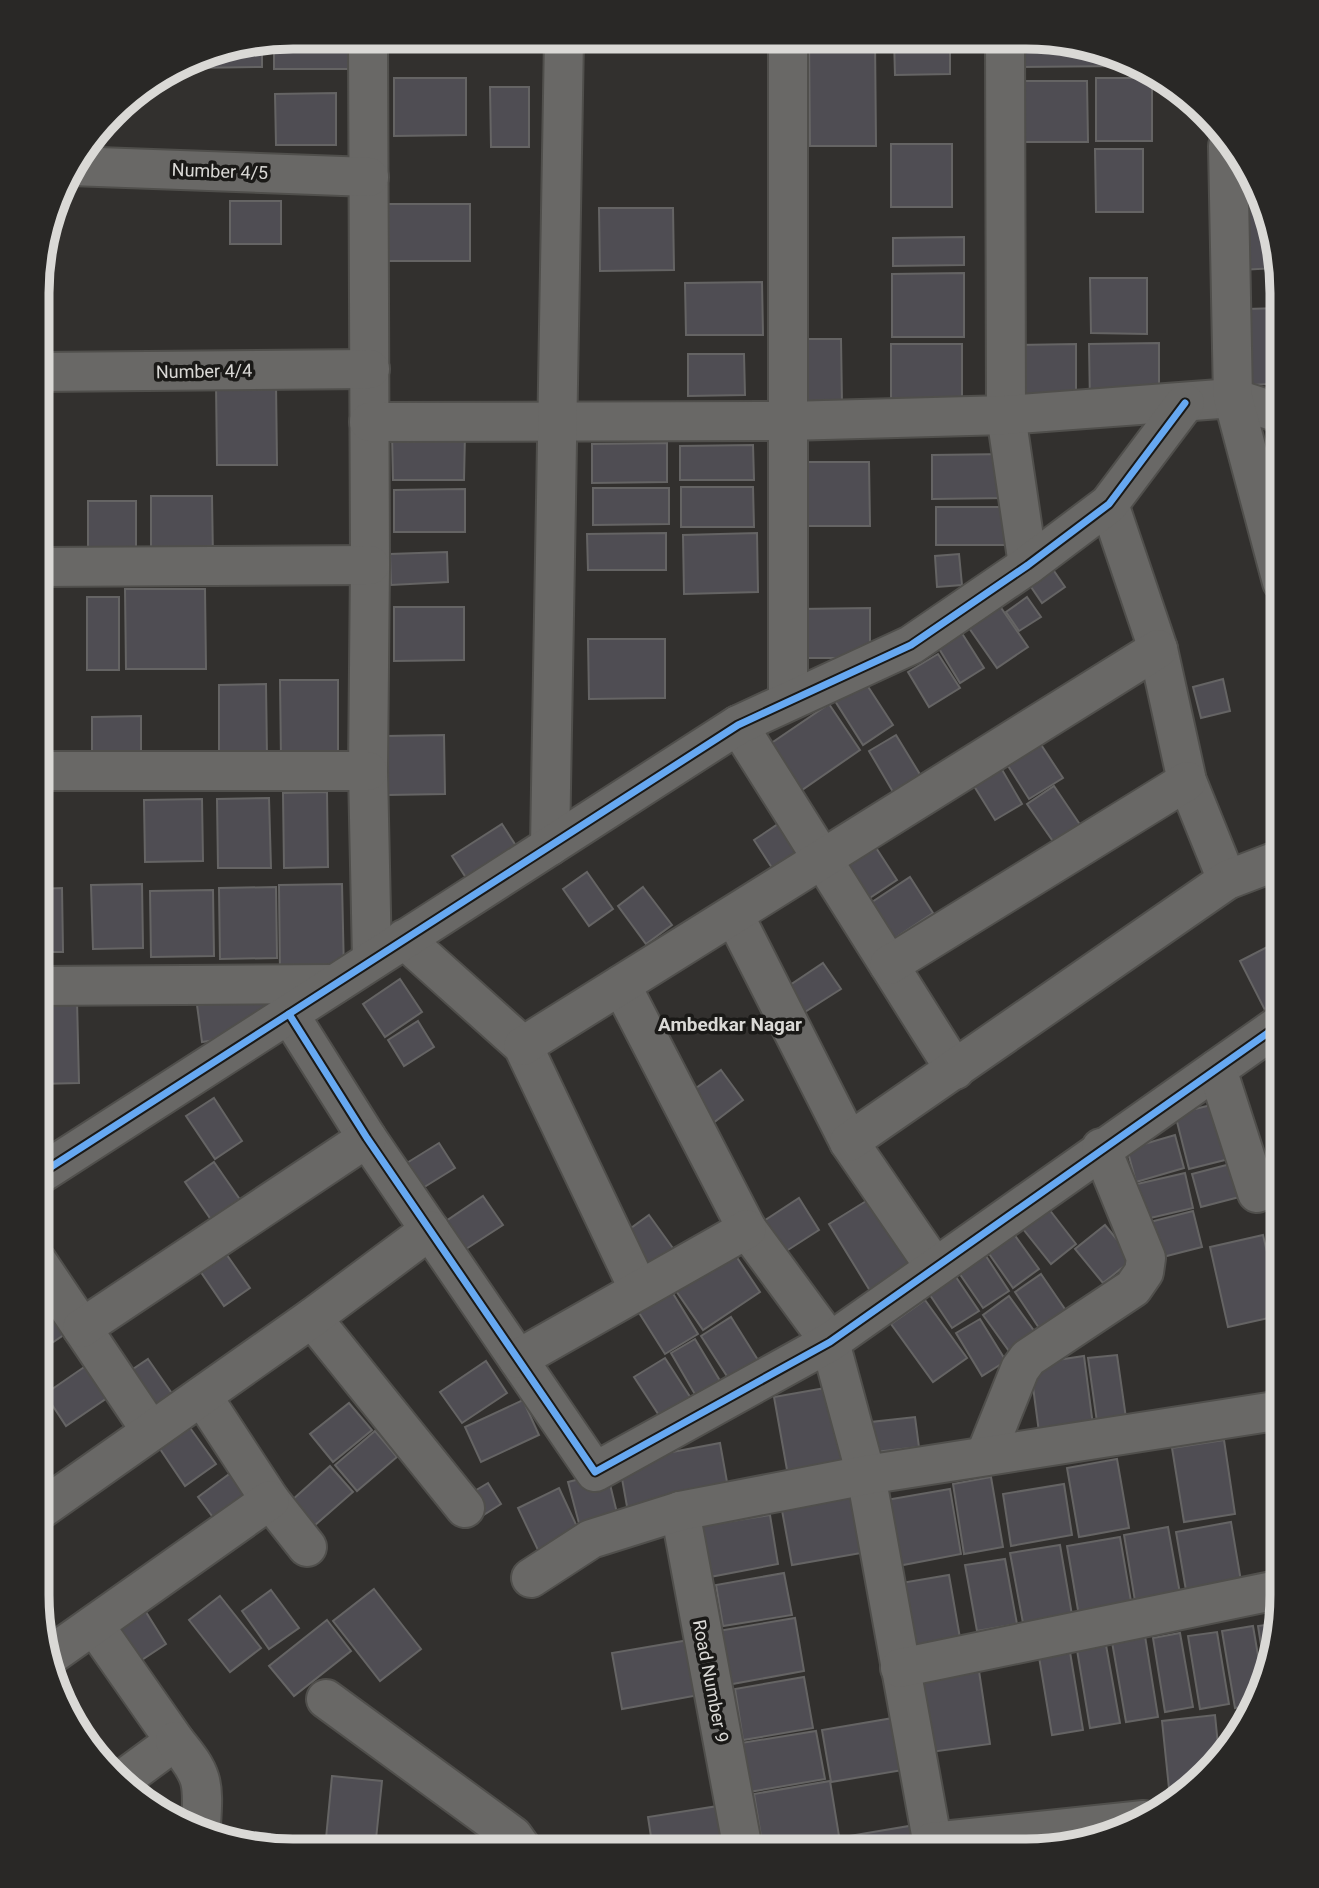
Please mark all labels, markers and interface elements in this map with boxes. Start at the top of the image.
street label: Number 4/5 [171,159,269,183]
street label: Number 4/4 [156,360,252,382]
district label: Ambedkar Nagar [658,1013,802,1036]
street label: Road Number 9 [689,1618,733,1744]

